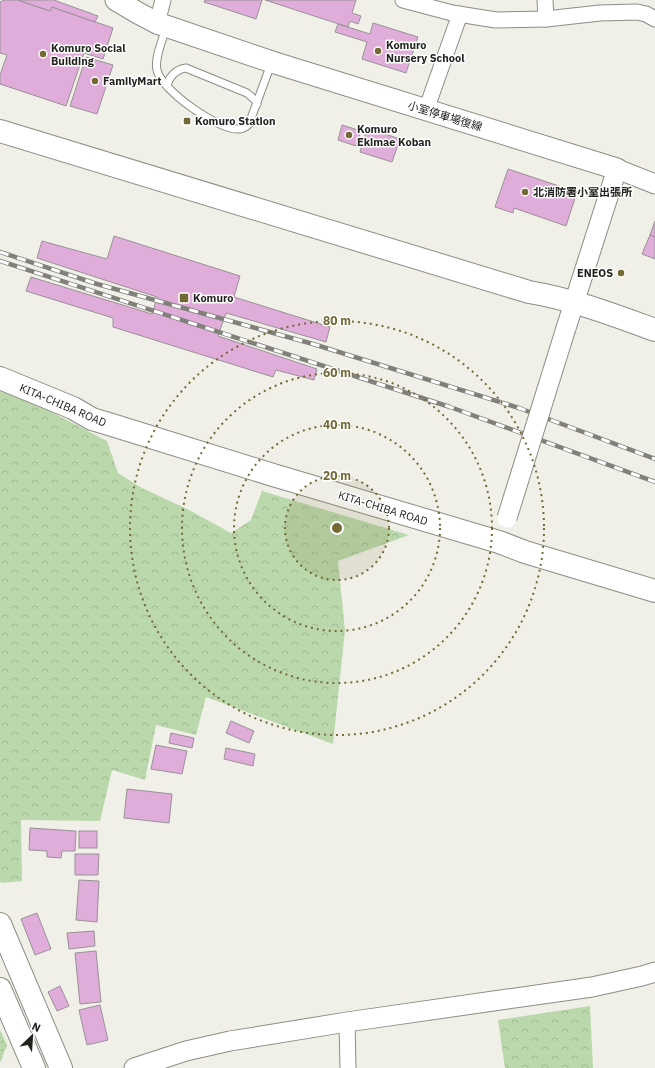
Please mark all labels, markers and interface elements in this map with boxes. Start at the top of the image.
place label: Komuro Nursery School [386,38,465,65]
place label: Komuro Social Building [51,41,126,68]
marker: Komuro Nursery School [373,46,383,56]
marker: Komuro Social Building [38,49,48,59]
place label: FamilyMart [103,74,161,88]
marker: FamilyMart [90,76,100,86]
street label: 小室停車場復線 [406,98,484,134]
place label: Komuro Station [195,114,276,128]
marker: Komuro Station [182,116,192,126]
place label: Komuro Ekimae Koban [357,122,431,149]
marker: Komuro Ekimae Koban [344,130,354,140]
place label: 北消防署小室出張所 [533,185,632,199]
marker: 北消防署小室出張所 [520,187,530,197]
place label: ENEOS [577,266,613,280]
marker: ENEOS [616,268,626,278]
place label: Komuro [193,291,234,305]
marker: Komuro [178,292,190,304]
text: 80 m [323,313,351,328]
text: 60 m [323,365,351,380]
street label: KITA-CHIBA ROAD [17,380,109,430]
text: 40 m [323,417,351,432]
text: 20 m [323,468,351,483]
street label: KITA-CHIBA ROAD [336,488,430,528]
centre of rings [330,521,344,535]
north arrow [12,1016,52,1056]
text: N [30,1019,43,1035]

